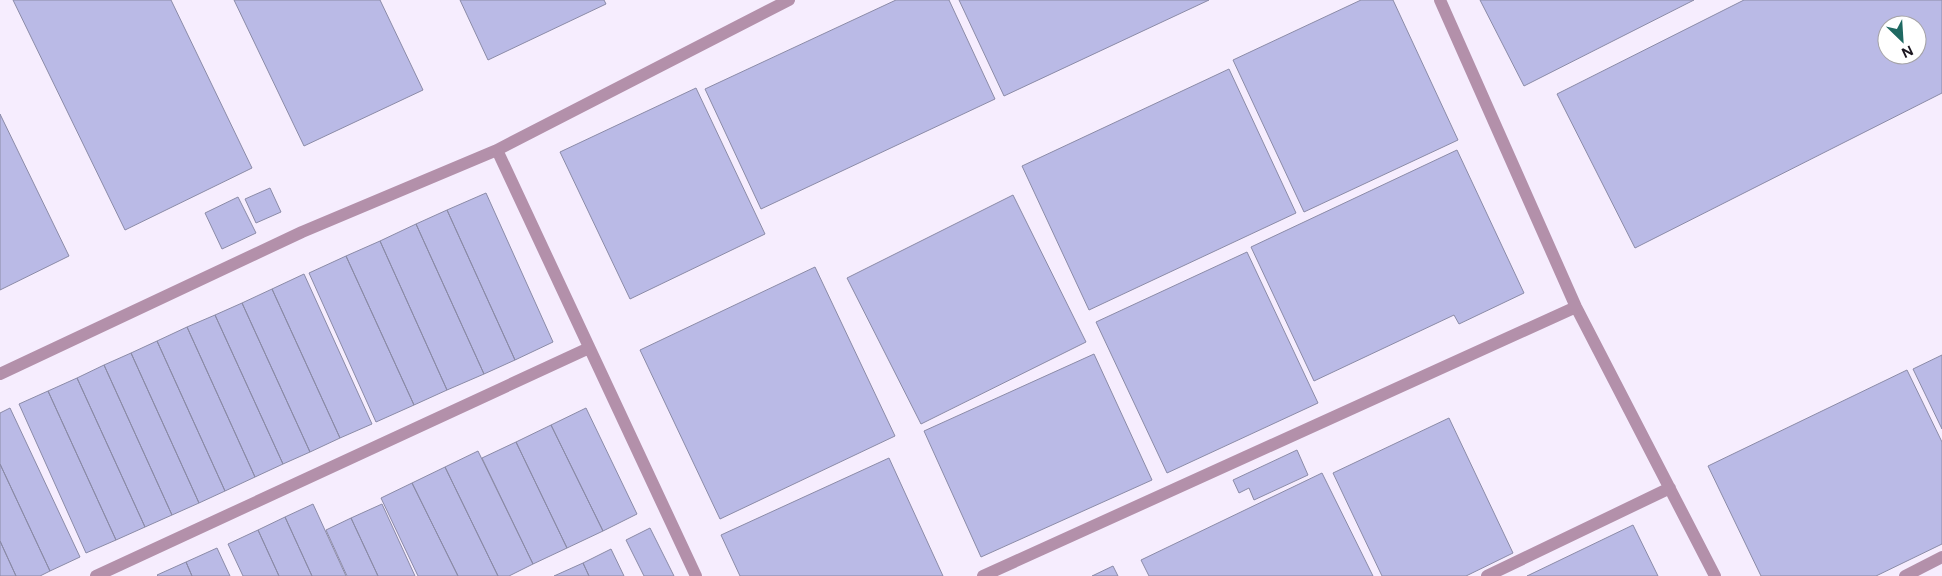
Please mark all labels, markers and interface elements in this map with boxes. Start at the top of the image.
north arrow [1877,15,1927,65]
text: N [1899,41,1916,61]

